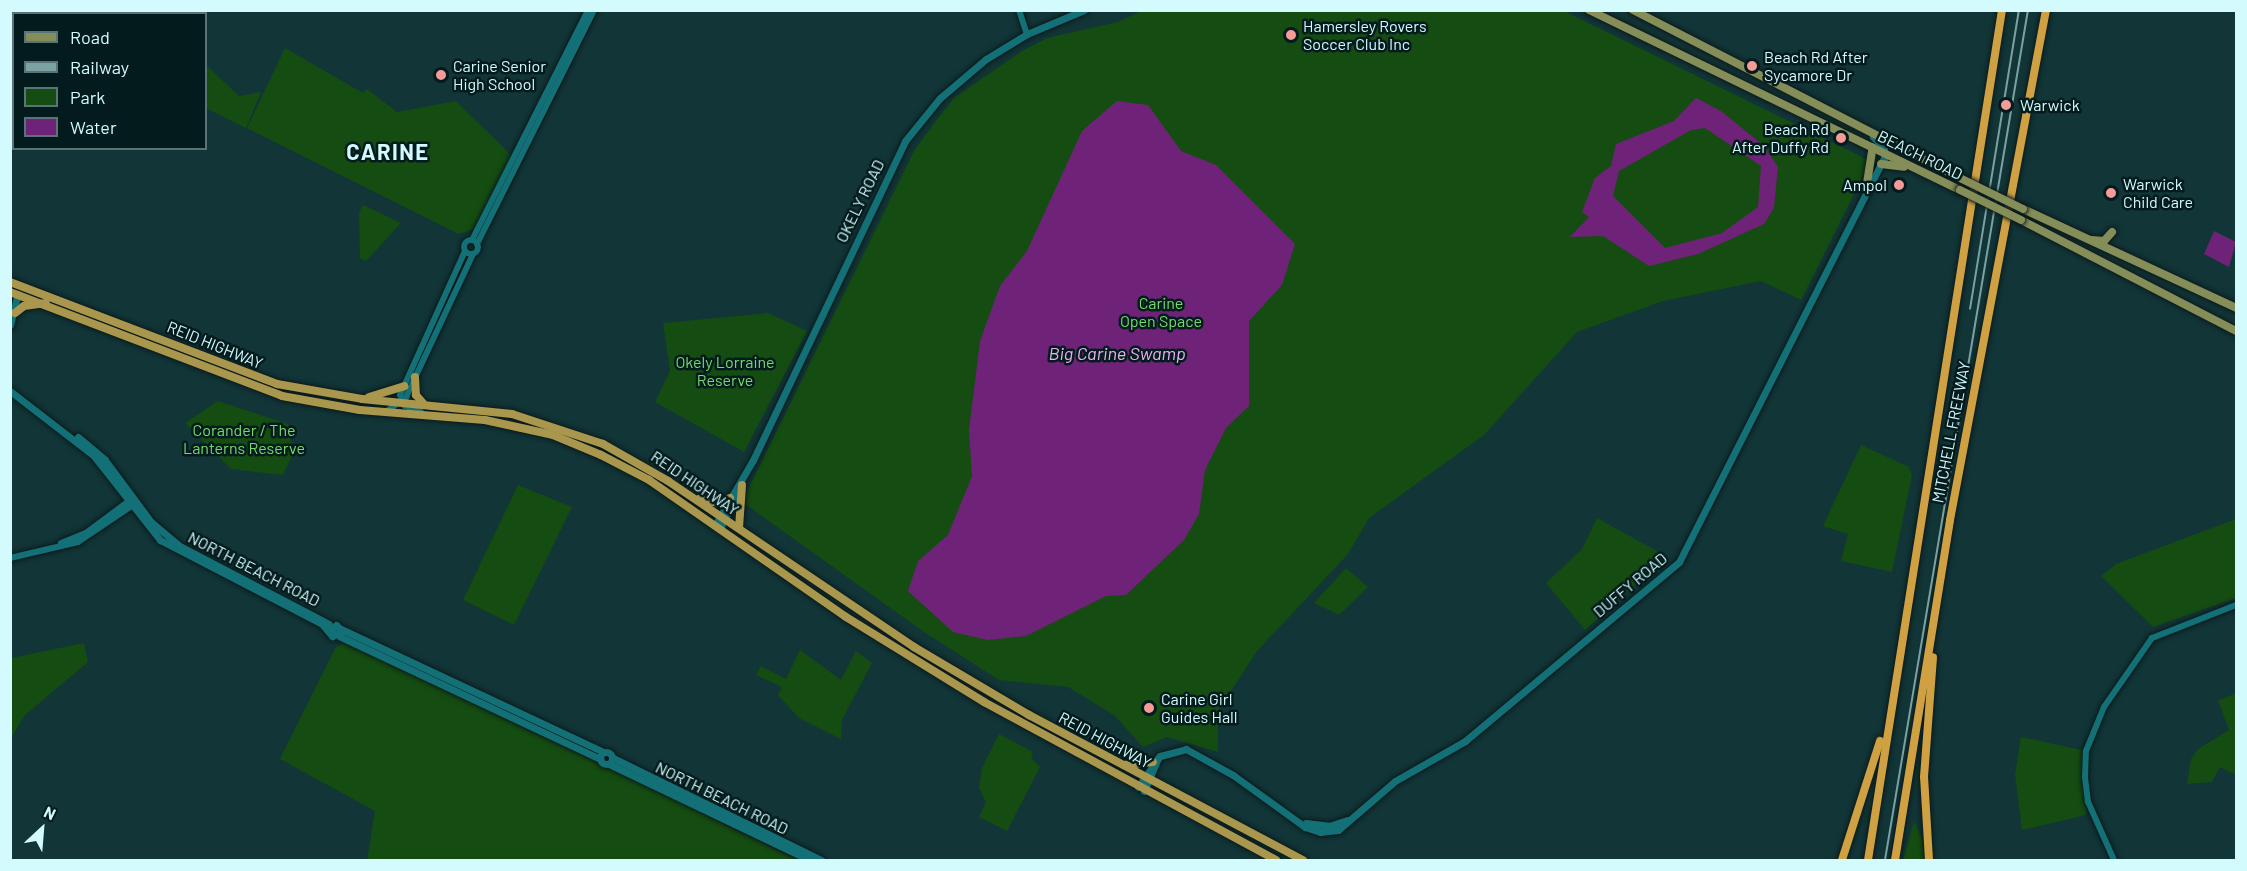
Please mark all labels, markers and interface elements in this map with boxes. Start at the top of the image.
legend [12,12,207,150]
place label: Hamersley Rovers Soccer Club Inc [1303,16,1427,54]
text: Road [70,26,110,48]
marker: Hamersley Rovers Soccer Club Inc [1284,28,1298,42]
place label: Beach Rd After Sycamore Dr [1764,47,1868,85]
text: Railway [70,56,129,78]
place label: Carine Senior High School [453,56,546,94]
marker: Beach Rd After Sycamore Dr [1745,59,1759,73]
marker: Carine Senior High School [434,68,448,82]
text: Park [70,86,105,108]
place label: Warwick [2020,95,2080,115]
marker: Warwick [1997,96,2015,114]
text: Water [70,116,117,138]
place label: Beach Rd After Duffy Rd [1732,119,1829,157]
street label: BEACH ROAD [1874,126,1966,184]
marker: Beach Rd After Duffy Rd [1834,131,1848,145]
district label: CARINE [346,139,430,165]
street label: OKELY ROAD [832,156,888,246]
place label: Warwick Child Care [2123,174,2193,212]
place label: Ampol [1843,175,1887,195]
marker: Ampol [1892,178,1906,192]
marker: Warwick Child Care [2104,186,2118,200]
park label: Carine Open Space [1120,293,1202,331]
street label: REID HIGHWAY [164,317,266,373]
water label: Big Carine Swamp [1048,342,1186,364]
park label: Okely Lorraine Reserve [675,352,775,390]
street label: MITCHELL FREEWAY [1928,360,1974,504]
park label: Corander / The Lanterns Reserve [183,420,305,458]
street label: REID HIGHWAY [647,447,743,519]
street label: NORTH BEACH ROAD [185,527,323,611]
street label: DUFFY ROAD [1589,549,1671,621]
place label: Carine Girl Guides Hall [1161,689,1237,727]
marker: Carine Girl Guides Hall [1142,701,1156,715]
street label: REID HIGHWAY [1056,708,1154,772]
street label: NORTH BEACH ROAD [653,758,791,838]
north arrow [12,799,72,859]
text: N [41,801,59,823]

